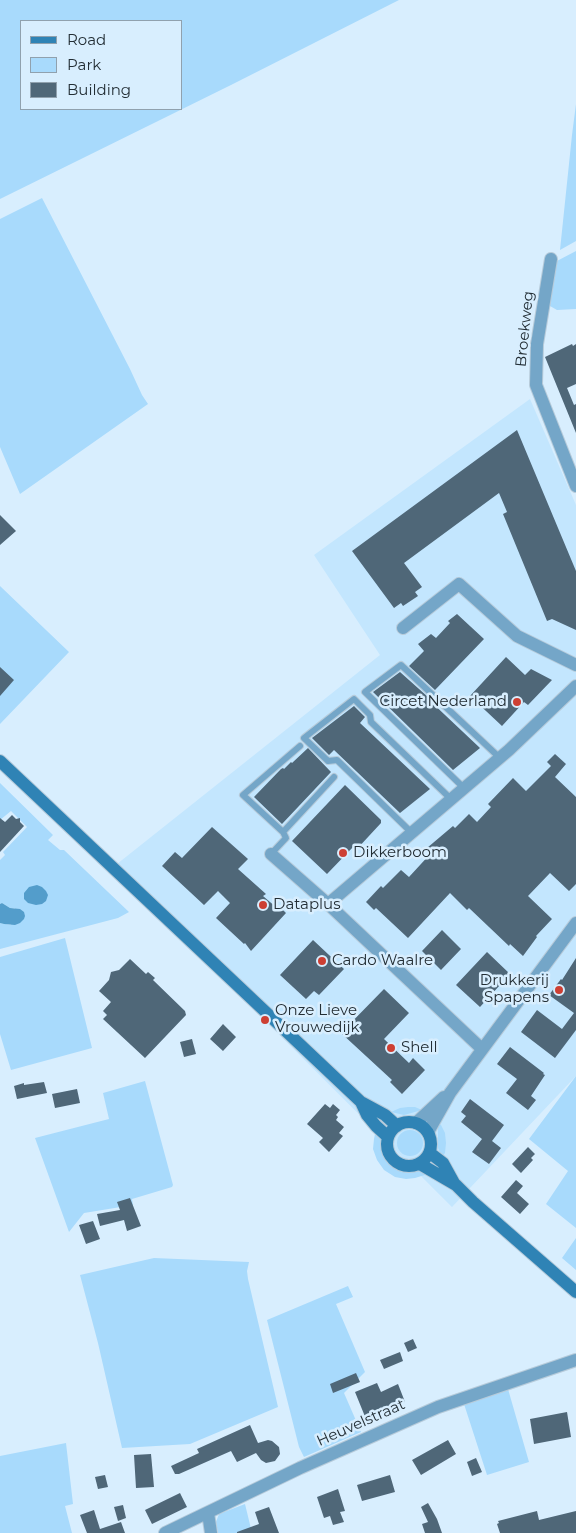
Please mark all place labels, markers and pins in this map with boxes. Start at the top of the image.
place label: Circet Nederland [380,693,507,711]
marker: Circet Nederland [511,696,523,708]
place label: Dikkerboom [353,844,447,862]
marker: Dikkerboom [337,847,349,859]
place label: Dataplus [273,896,340,914]
marker: Dataplus [257,899,269,911]
place label: Cardo Waalre [332,952,433,970]
marker: Cardo Waalre [316,955,328,967]
place label: Drukkerij Spapens [480,972,549,1007]
marker: Drukkerij Spapens [553,984,565,996]
place label: Onze Lieve Vrouwedijk [275,1002,360,1037]
marker: Onze Lieve Vrouwedijk [259,1014,271,1026]
place label: Shell [401,1039,437,1057]
marker: Shell [385,1042,397,1054]

